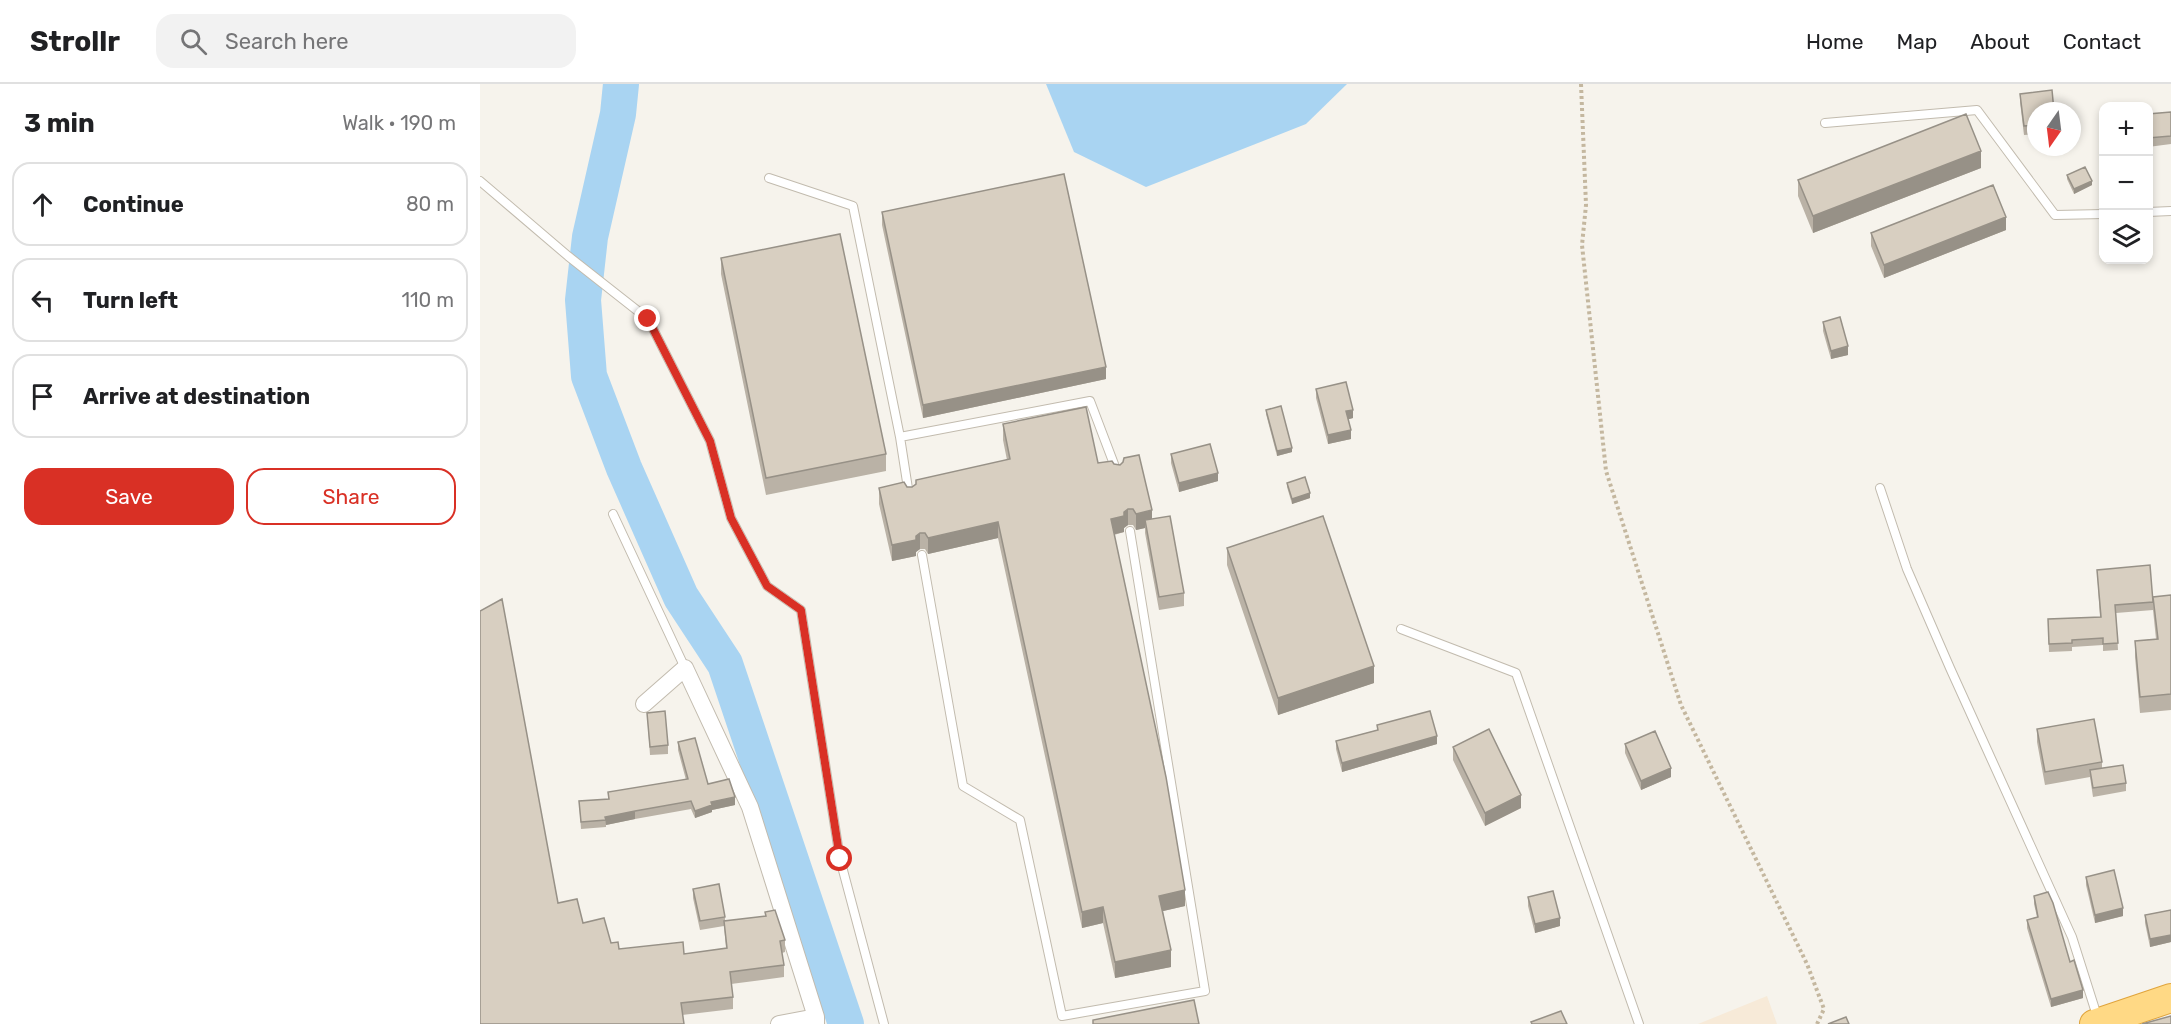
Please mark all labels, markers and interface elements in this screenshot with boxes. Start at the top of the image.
search box [156,14,576,68]
text: Strollr [30,25,120,58]
icon: search [177,25,210,58]
text: Search here [225,28,348,55]
text: Home [1806,29,1863,54]
text: Map [1896,29,1937,54]
text: About [1970,29,2030,54]
text: Contact [2063,29,2141,54]
north arrow [2027,102,2081,156]
map controls [2099,102,2153,264]
button: + [2099,102,2153,156]
text: 3 min [24,108,95,139]
text: Walk · 190 m [342,111,456,135]
button: − [2099,156,2153,210]
icon: ahead [26,188,59,221]
text: Continue [83,191,184,218]
text: 80 m [406,192,454,216]
button: layers [2099,210,2153,264]
icon: left [26,284,59,317]
text: Turn left [83,287,178,314]
text: 110 m [402,288,454,312]
route end [634,305,660,331]
icon: arrive [26,380,59,413]
text: Arrive at destination [83,383,310,410]
button: Save [24,468,234,525]
button: Share [246,468,456,525]
route start [826,845,852,871]

